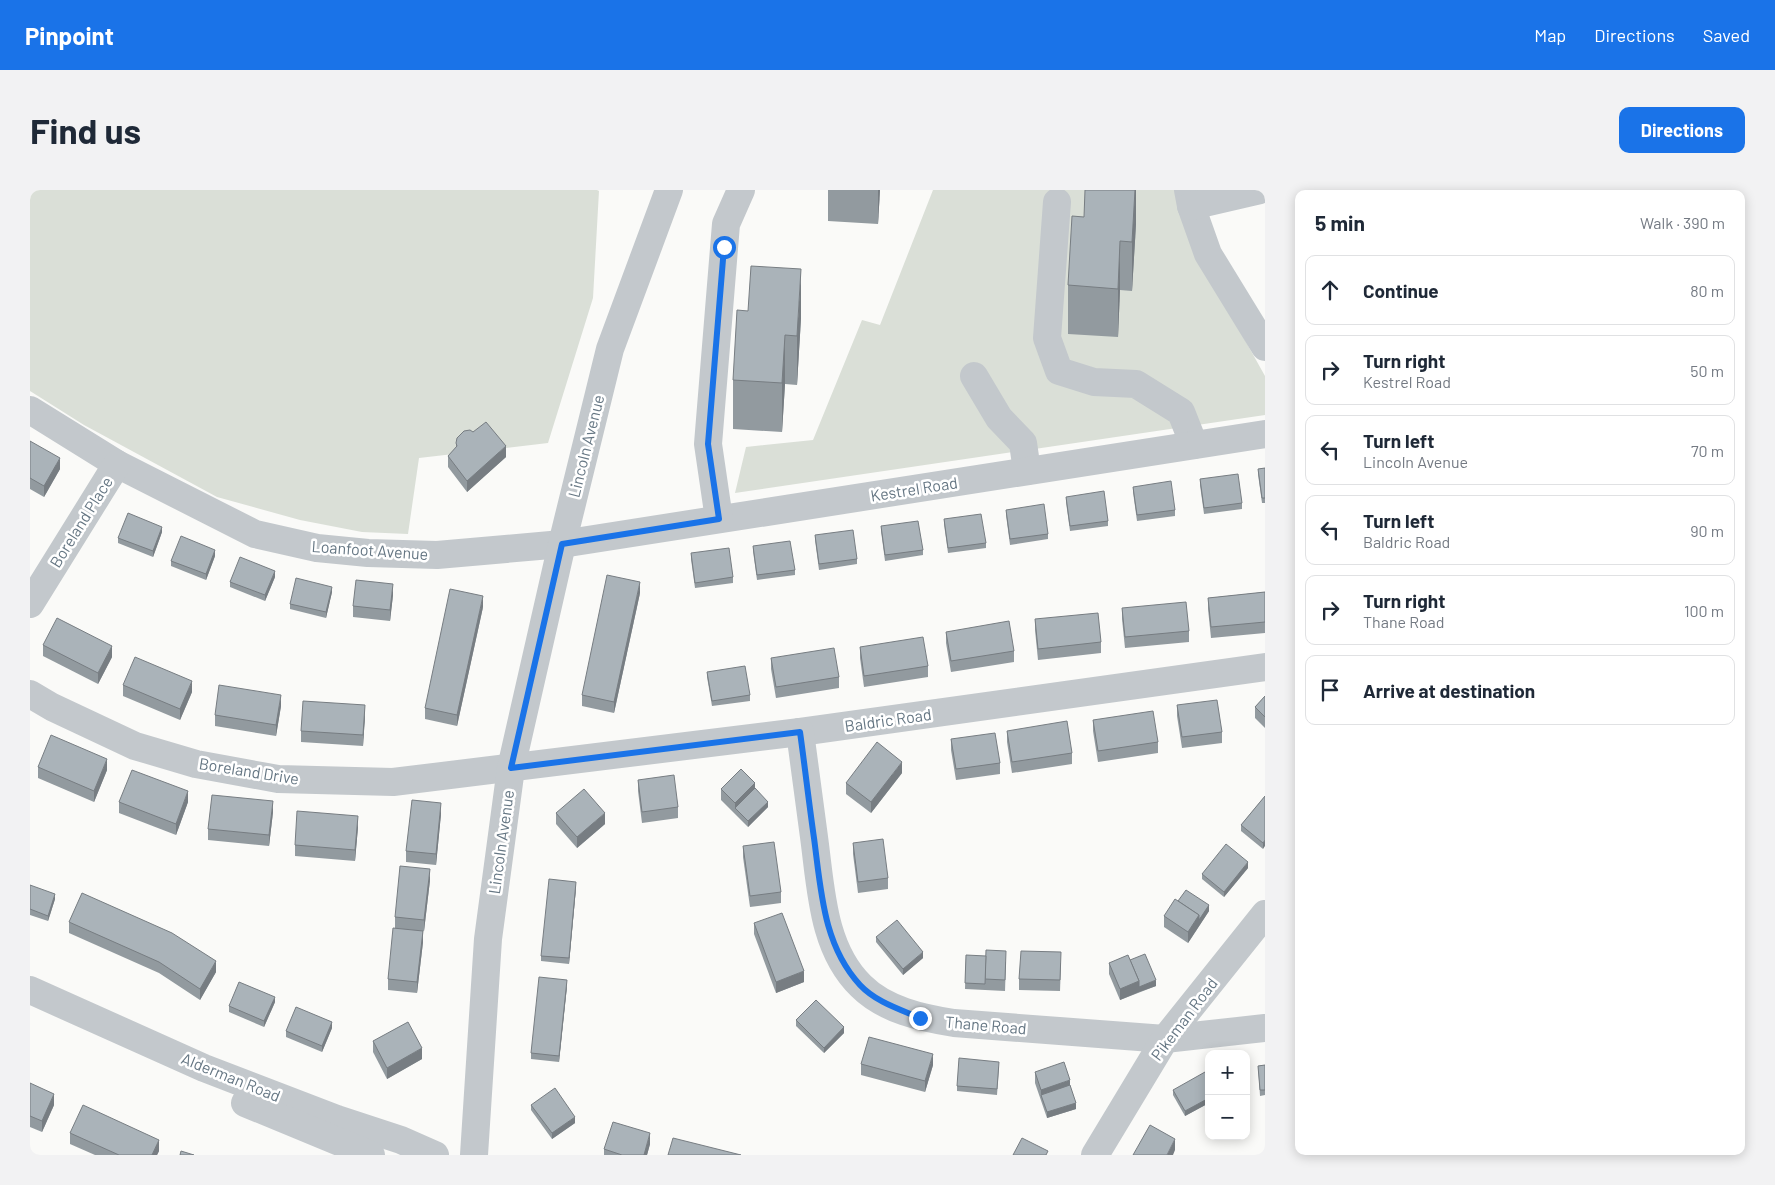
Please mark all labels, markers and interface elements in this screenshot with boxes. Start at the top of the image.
text: Pinpoint [25,21,114,50]
text: Map [1534,24,1566,46]
text: Directions [1594,24,1675,46]
text: Saved [1703,24,1750,46]
button: Directions [1619,107,1745,153]
text: Find us [30,109,141,151]
text: 5 min [1315,210,1365,235]
text: Walk · 390 m [1640,213,1725,232]
route start [713,236,736,259]
icon: ahead [1316,276,1344,304]
text: Continue [1363,279,1439,302]
text: 80 m [1690,281,1724,300]
text: Turn right [1363,349,1445,372]
icon: right [1316,356,1344,384]
text: 50 m [1690,361,1724,380]
text: Kestrel Road [1363,372,1451,391]
street label: Lincoln Avenue [564,393,607,499]
text: Turn left [1363,429,1434,452]
icon: left [1316,436,1344,464]
text: 70 m [1691,441,1724,460]
text: Lincoln Avenue [1363,452,1468,471]
street label: Kestrel Road [869,472,959,505]
street label: Boreland Place [45,473,116,571]
text: Turn left [1363,509,1434,532]
icon: left [1316,516,1344,544]
text: 90 m [1690,521,1724,540]
text: Baldric Road [1363,532,1450,551]
street label: Loanfoot Avenue [311,536,429,563]
text: Turn right [1363,589,1445,612]
icon: right [1316,596,1344,624]
text: 100 m [1684,601,1724,620]
text: Thane Road [1363,612,1445,631]
icon: arrive [1316,676,1344,704]
text: Arrive at destination [1363,679,1535,702]
street label: Baldric Road [843,704,932,735]
street label: Boreland Drive [198,753,300,788]
street label: Lincoln Avenue [484,789,517,895]
street label: Pikeman Road [1146,974,1221,1064]
route end [909,1007,932,1030]
street label: Thane Road [945,1011,1027,1038]
street label: Alderman Road [179,1048,283,1105]
map controls [1205,1050,1250,1140]
button: + [1205,1050,1250,1095]
button: − [1205,1095,1250,1140]

